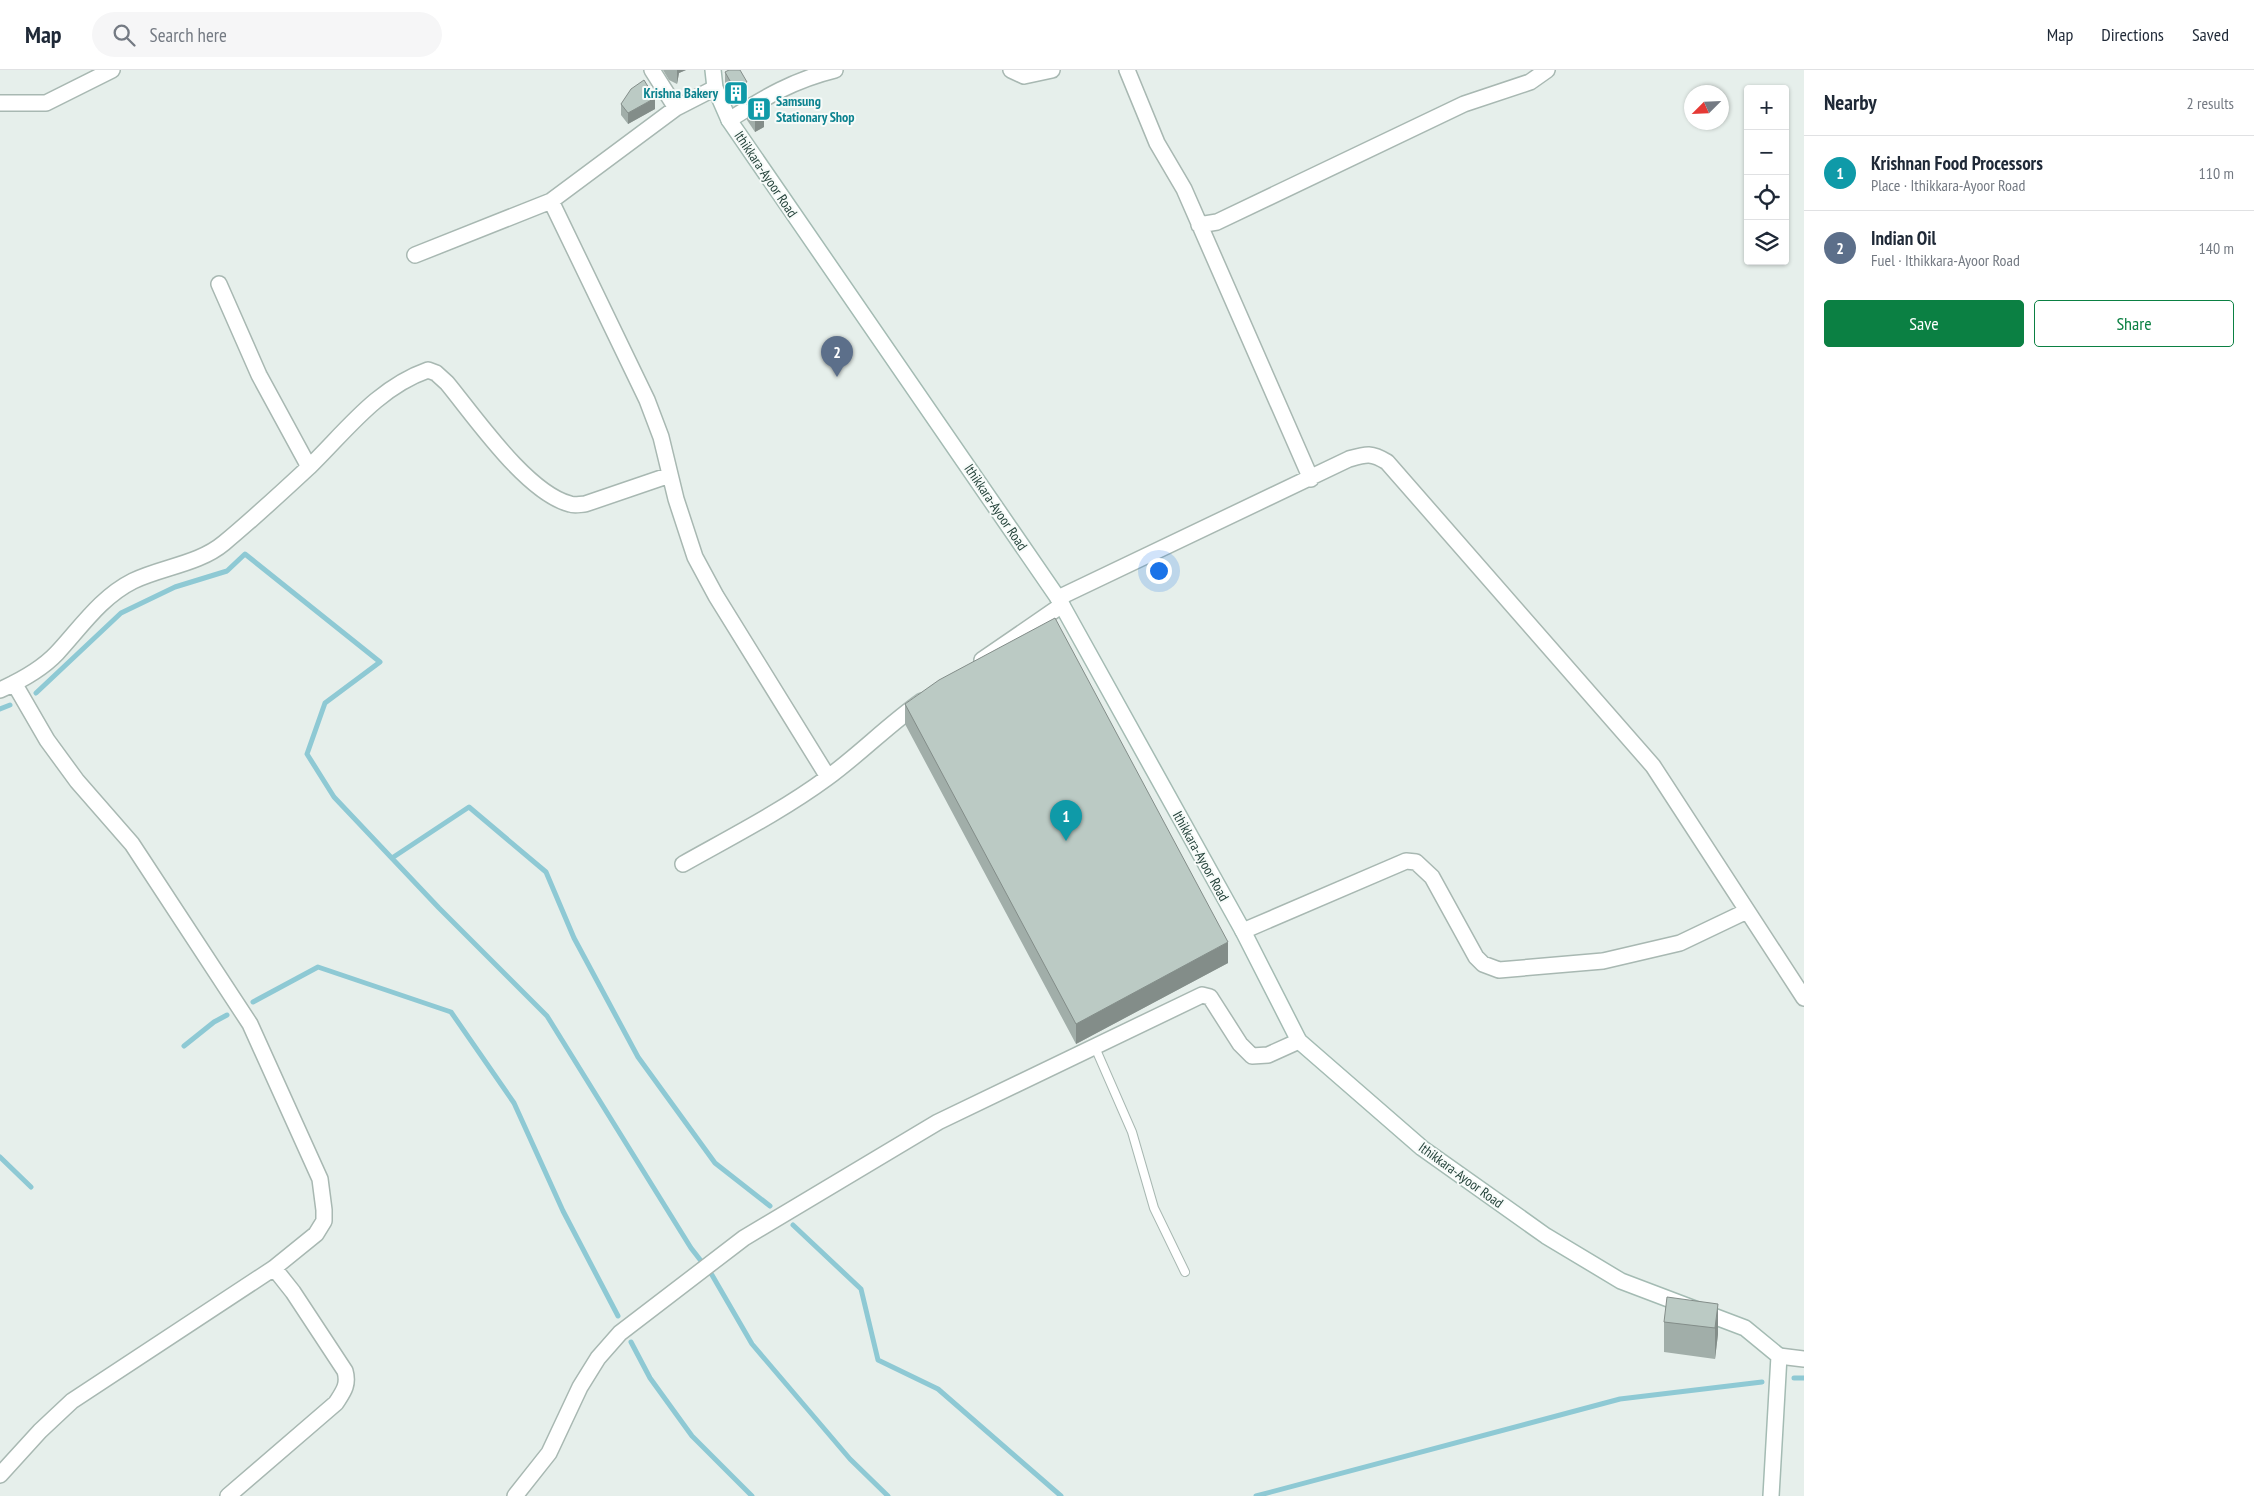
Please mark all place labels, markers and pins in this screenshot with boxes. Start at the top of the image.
building icon: Krishna Bakery [723,80,749,106]
place label: Krishna Bakery [644,84,718,102]
place label: Samsung Stationary Shop [776,92,855,126]
building icon: Samsung Stationary Shop [746,96,772,122]
pin: 2 [821,336,853,377]
pin: 1 [1050,800,1082,841]

